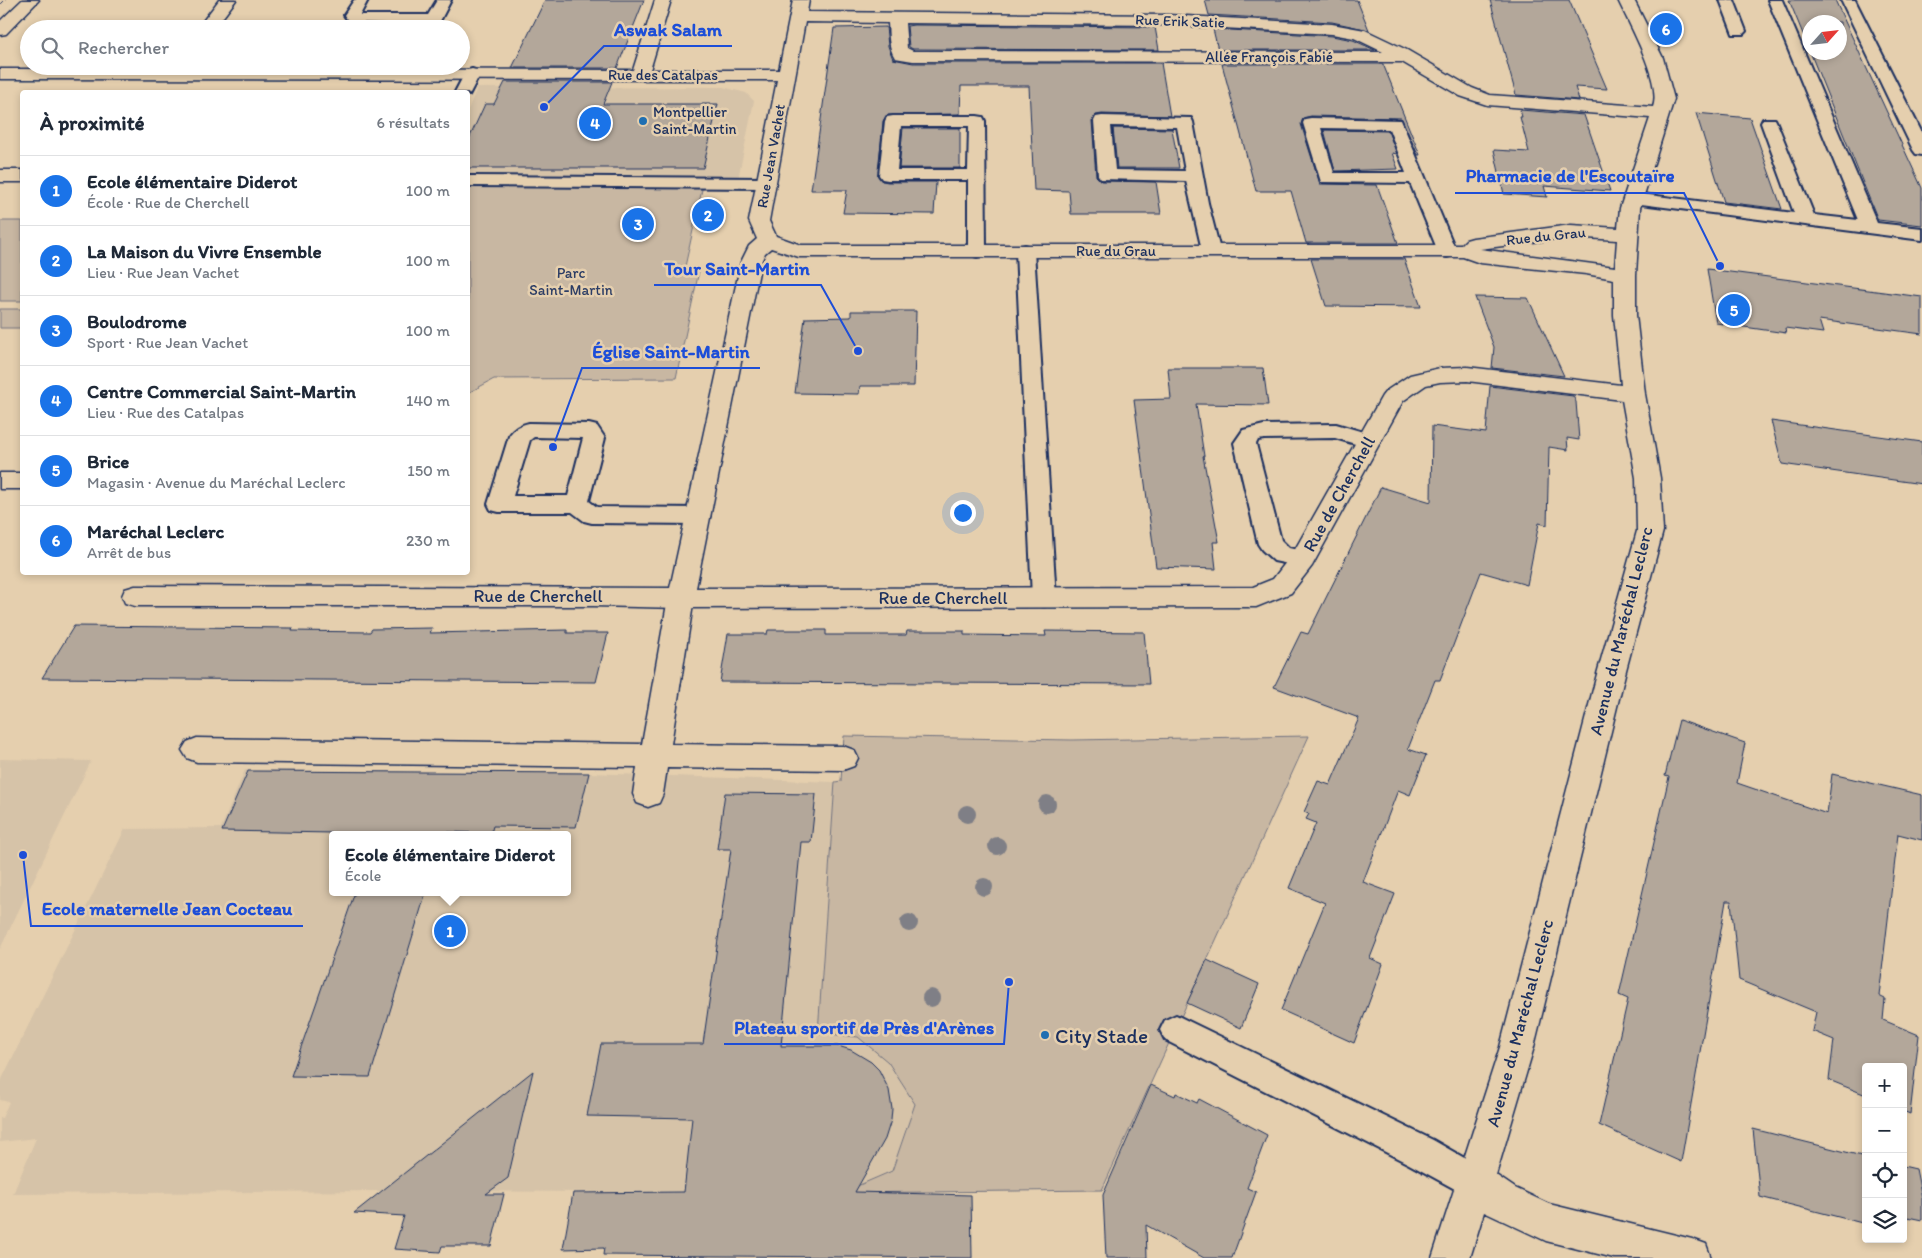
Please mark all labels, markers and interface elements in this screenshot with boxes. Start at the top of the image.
street label: Rue Erik Satie [1135,10,1225,32]
pin: 6 [1650,10,1682,48]
callout: Aswak Salam [604,12,732,46]
north arrow [1802,15,1847,60]
text: Aswak Salam [613,18,723,41]
search box [20,20,470,75]
icon: search [38,34,66,62]
text: Rechercher [78,36,169,59]
street label: Allée François Fabié [1205,48,1333,66]
street label: Rue des Catalpas [608,66,718,84]
street label: Rue Jean Vachet [753,102,789,210]
place label: Montpellier Saint-Martin [653,103,737,138]
pin: 4 [579,104,611,142]
text: À proximité [40,110,145,135]
text: 6 résultats [376,113,450,132]
marker: Montpellier Saint-Martin [637,115,649,127]
callout: Pharmacie de l'Escoutaïre [1455,159,1684,193]
text: Pharmacie de l'Escoutaïre [1465,164,1675,187]
text: Ecole élémentaire Diderot [87,170,297,193]
text: 1 [52,181,60,200]
text: 100 m [406,181,450,200]
text: École · Rue de Cherchell [87,193,249,212]
pin: 2 [692,196,724,234]
pin: 3 [622,205,654,243]
street label: Rue du Grau [1505,223,1587,249]
text: La Maison du Vivre Ensemble [87,240,322,263]
street label: Rue du Grau [1076,242,1156,260]
text: 2 [52,251,60,270]
text: 100 m [406,251,450,270]
callout: Tour Saint-Martin [654,251,821,285]
text: Tour Saint-Martin [663,257,810,280]
text: Lieu · Rue Jean Vachet [87,263,239,282]
park label: Parc Saint-Martin [529,264,613,299]
pin: 5 [1718,291,1750,329]
text: Boulodrome [87,310,187,333]
text: 3 [52,321,60,340]
text: 100 m [406,321,450,340]
text: Sport · Rue Jean Vachet [87,333,248,352]
callout: Église Saint-Martin [582,334,760,368]
text: Église Saint-Martin [592,340,751,363]
text: Centre Commercial Saint-Martin [87,380,356,403]
text: 4 [51,391,61,410]
text: 140 m [406,391,450,410]
text: Lieu · Rue des Catalpas [87,403,244,422]
street label: Rue de Cherchell [1298,432,1380,556]
text: Brice [87,450,129,473]
text: 5 [52,461,60,480]
text: 150 m [407,461,450,480]
text: Magasin · Avenue du Maréchal Leclerc [87,473,345,492]
your location [950,500,976,526]
text: Maréchal Leclerc [87,520,224,543]
street label: Avenue du Maréchal Leclerc [1584,525,1658,737]
text: 6 [52,531,60,550]
text: 230 m [406,531,450,550]
text: Arrêt de bus [87,543,171,562]
street label: Rue de Cherchell [474,585,602,607]
street label: Rue de Cherchell [879,587,1007,609]
popup [329,831,571,896]
text: Ecole élémentaire Diderot [345,843,555,866]
text: École [345,866,381,885]
callout: Ecole maternelle Jean Cocteau [31,892,303,926]
text: Ecole maternelle Jean Cocteau [42,897,293,920]
pin: 1 [434,912,466,950]
street label: Avenue du Maréchal Leclerc [1482,917,1558,1129]
callout: Plateau sportif de Près d'Arènes [724,1010,1004,1044]
text: Plateau sportif de Près d'Arènes [734,1016,995,1039]
place label: City Stade [1055,1023,1148,1048]
marker: City Stade [1039,1029,1051,1041]
map controls [1862,1063,1907,1243]
button: + [1862,1063,1907,1108]
button: − [1862,1108,1907,1153]
button: locate [1862,1153,1907,1198]
button: layers [1862,1198,1907,1243]

